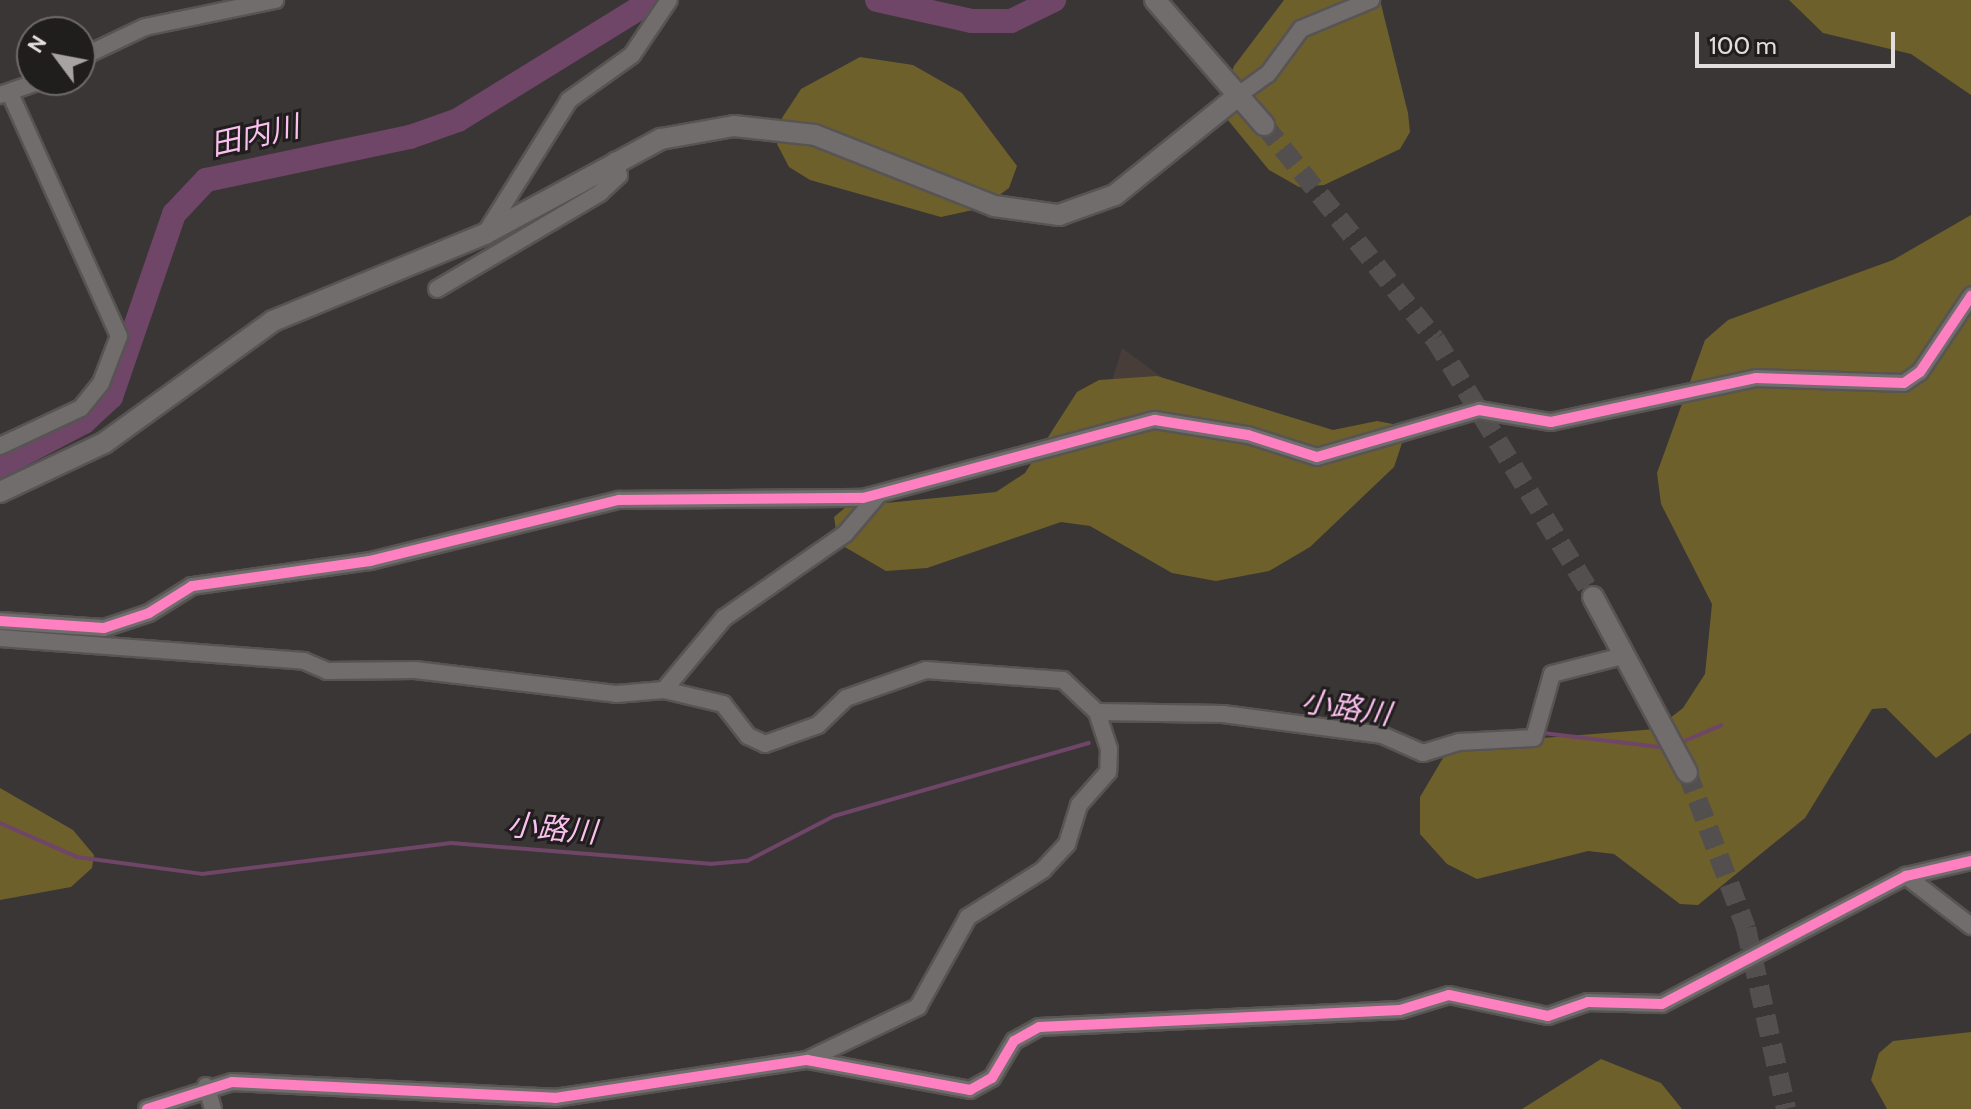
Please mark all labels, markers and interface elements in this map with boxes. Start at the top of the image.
north arrow [16,16,96,96]
scale bar [1699,16,1899,66]
text: N [21,30,52,58]
text: 100 m [1709,31,1777,60]
water label: 田内川 [207,108,303,164]
water label: 小路川 [1299,683,1393,733]
water label: 小路川 [506,807,598,851]

